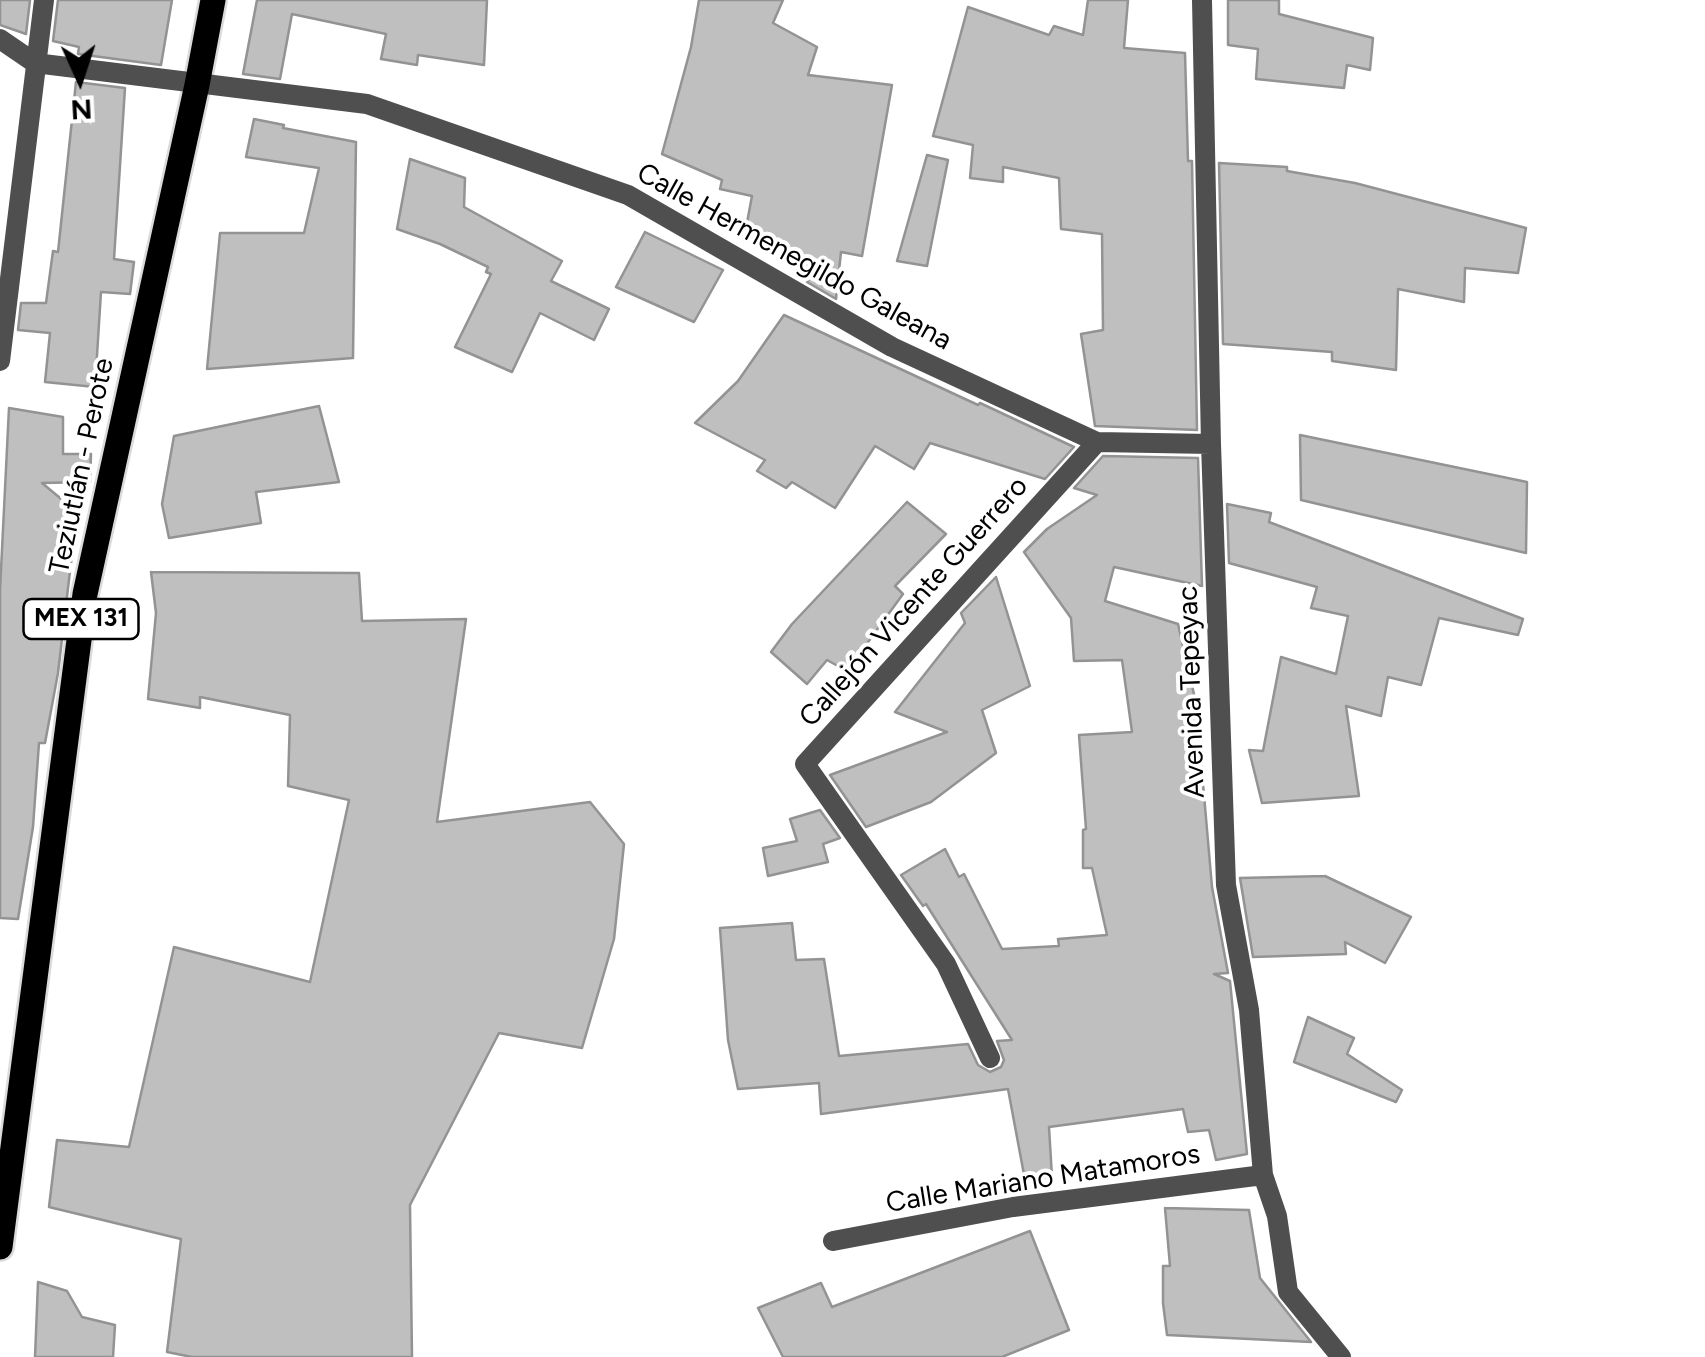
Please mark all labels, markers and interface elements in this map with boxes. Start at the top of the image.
north arrow [30,30,130,130]
text: N [70,92,93,128]
street label: Calle Hermenegildo Galeana [631,156,957,358]
street label: Teziutlán - Perote [43,355,121,577]
street label: Callejón Vicente Guerrero [793,470,1035,734]
street label: Avenida Tepeyac [1172,585,1212,799]
road number: MEX 131 [23,599,138,639]
street label: Calle Mariano Matamoros [884,1138,1202,1220]

